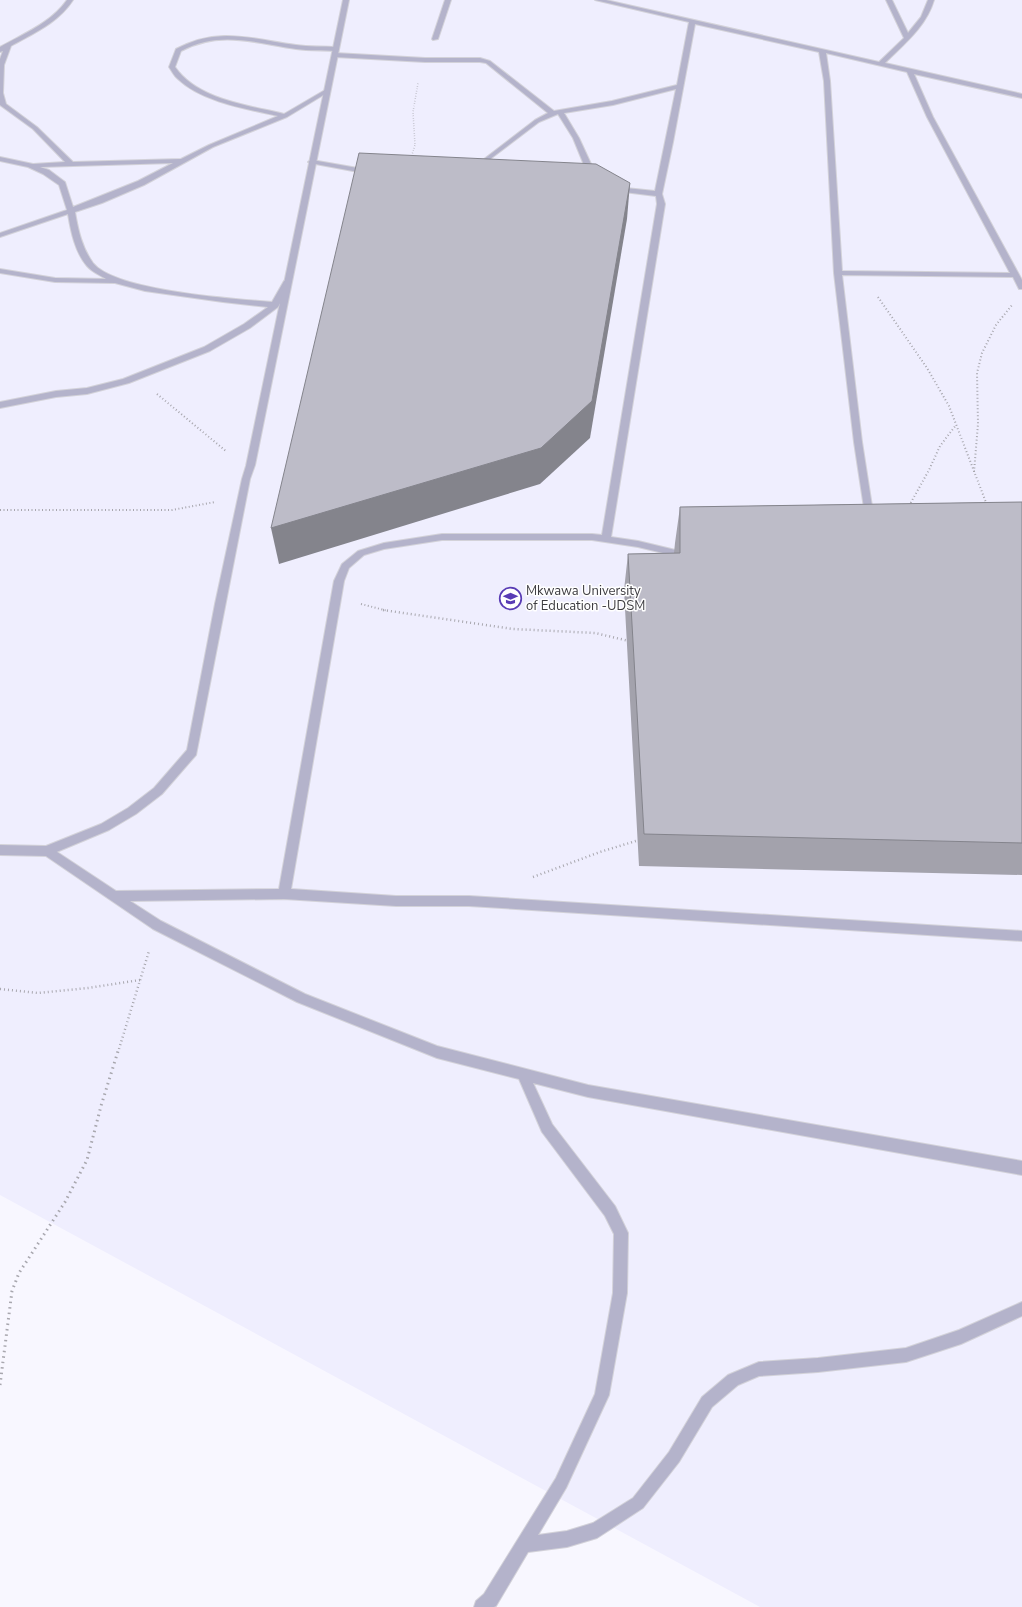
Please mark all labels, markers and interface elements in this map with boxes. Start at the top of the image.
place label: Mkwawa University of Education -UDSM [526,582,645,615]
school or university icon: Mkwawa University of Education -UDSM [498,585,524,611]

